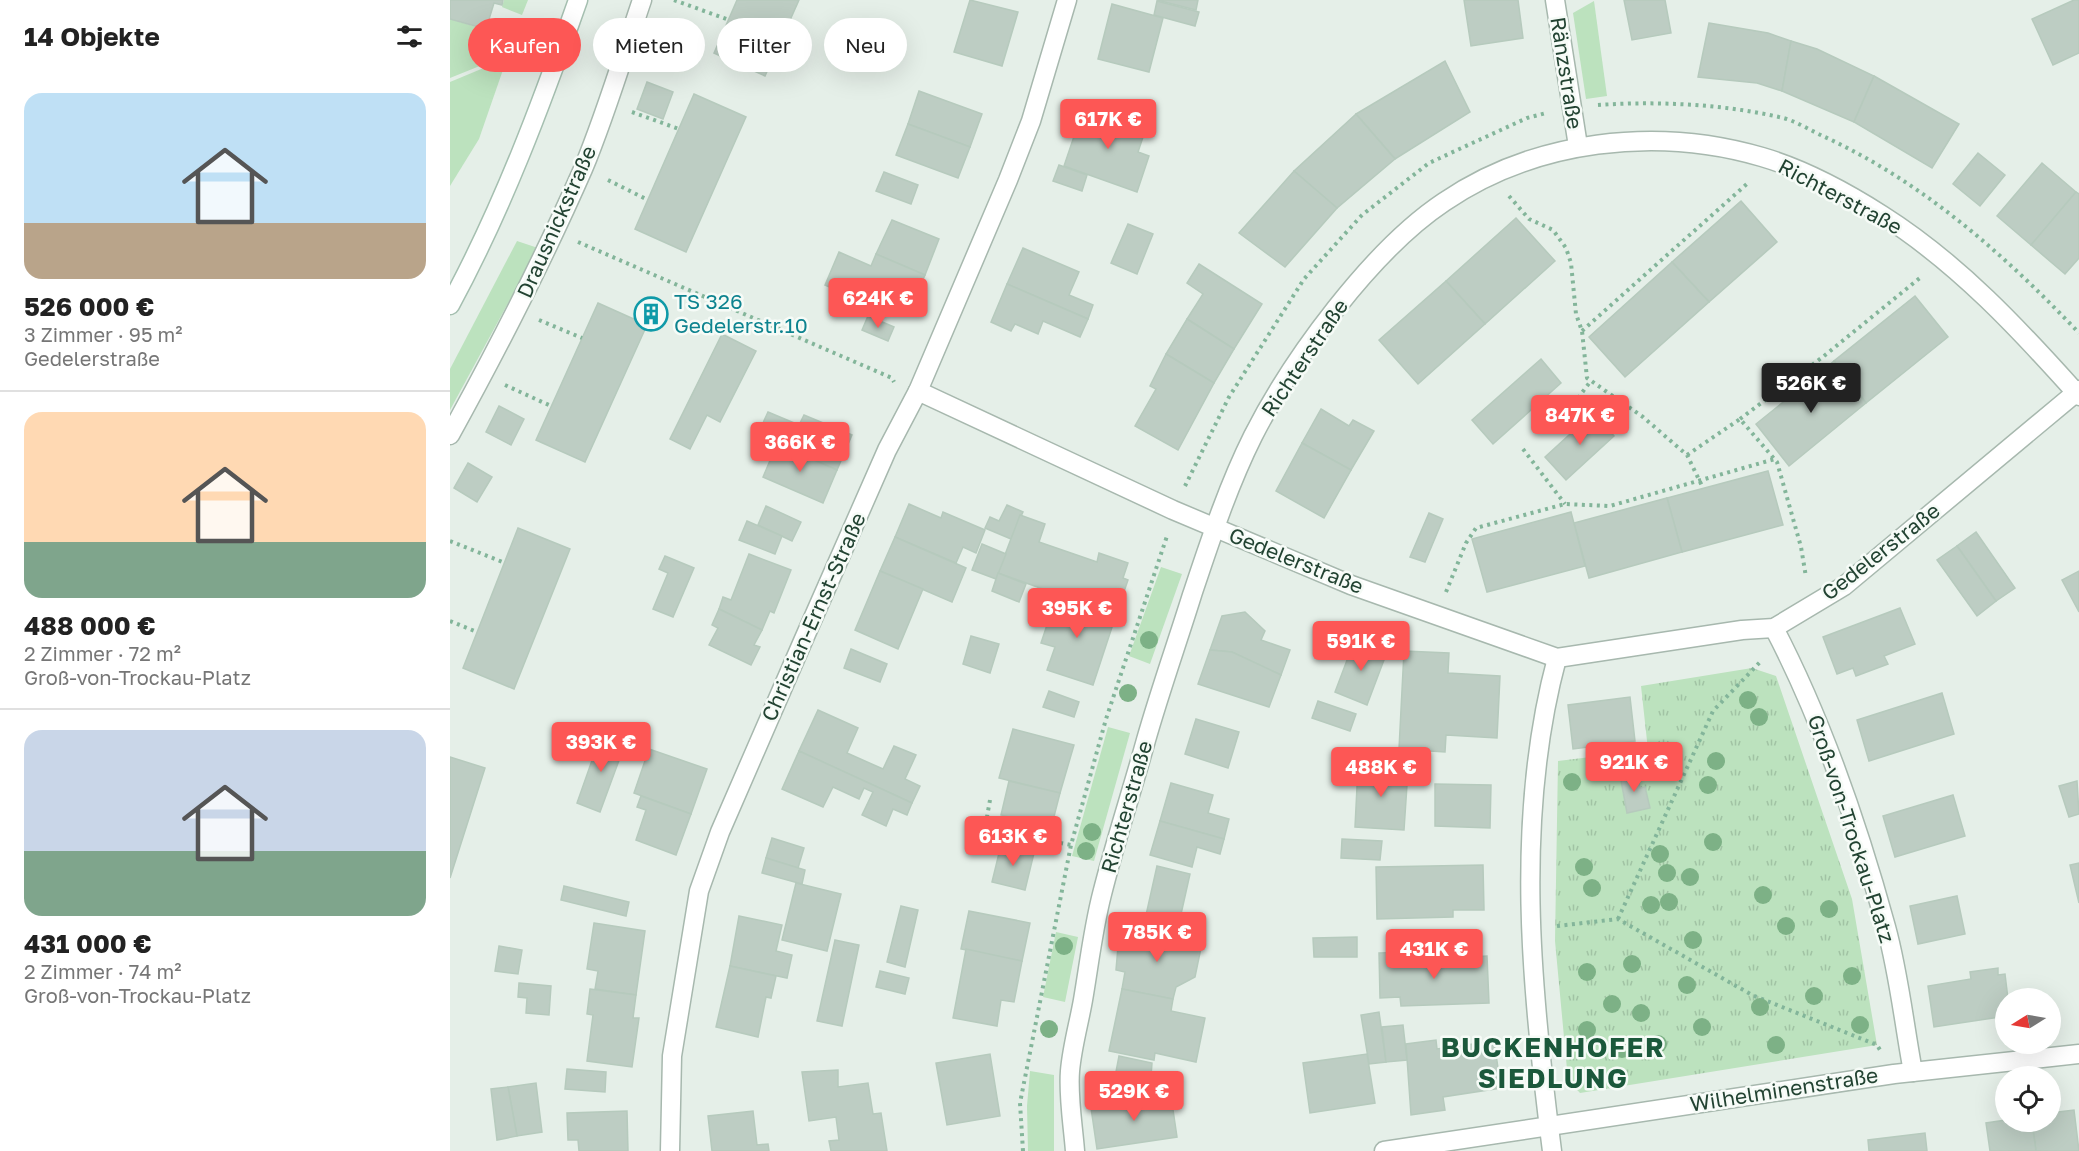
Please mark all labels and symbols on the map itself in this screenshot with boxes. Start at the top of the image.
street label: Ränzstraße [1545,15,1589,131]
pin: 617K € [1059,99,1157,150]
street label: Drausnickstraße [511,141,601,302]
street label: Richterstraße [1774,153,1907,240]
pin: 624K € [829,278,927,329]
place label: TS 326 Gedelerstr.10 [674,288,808,338]
street label: Richterstraße [1255,294,1353,421]
building icon: TS 326 Gedelerstr.10 [633,296,669,332]
pin: 526K € [1762,363,1860,414]
pin: 847K € [1531,395,1629,446]
pin: 366K € [751,422,849,473]
street label: Gedelerstraße [1816,497,1945,605]
street label: Christian-Ernst-Straße [755,508,871,725]
street label: Gedelerstraße [1225,521,1367,599]
pin: 395K € [1028,588,1126,639]
pin: 591K € [1312,621,1410,672]
street label: Groß-von-Trockau-Platz [1803,711,1901,946]
pin: 393K € [552,722,650,773]
street label: Richterstraße [1095,738,1157,876]
pin: 921K € [1585,742,1683,793]
pin: 488K € [1332,747,1430,798]
pin: 613K € [964,816,1062,867]
pin: 785K € [1108,912,1206,963]
pin: 431K € [1385,929,1483,980]
north arrow [1995,988,2061,1054]
district label: BUCKENHOFER SIEDLUNG [1441,1031,1665,1094]
street label: Wilhelminenstraße [1688,1061,1880,1117]
pin: 529K € [1085,1071,1183,1122]

